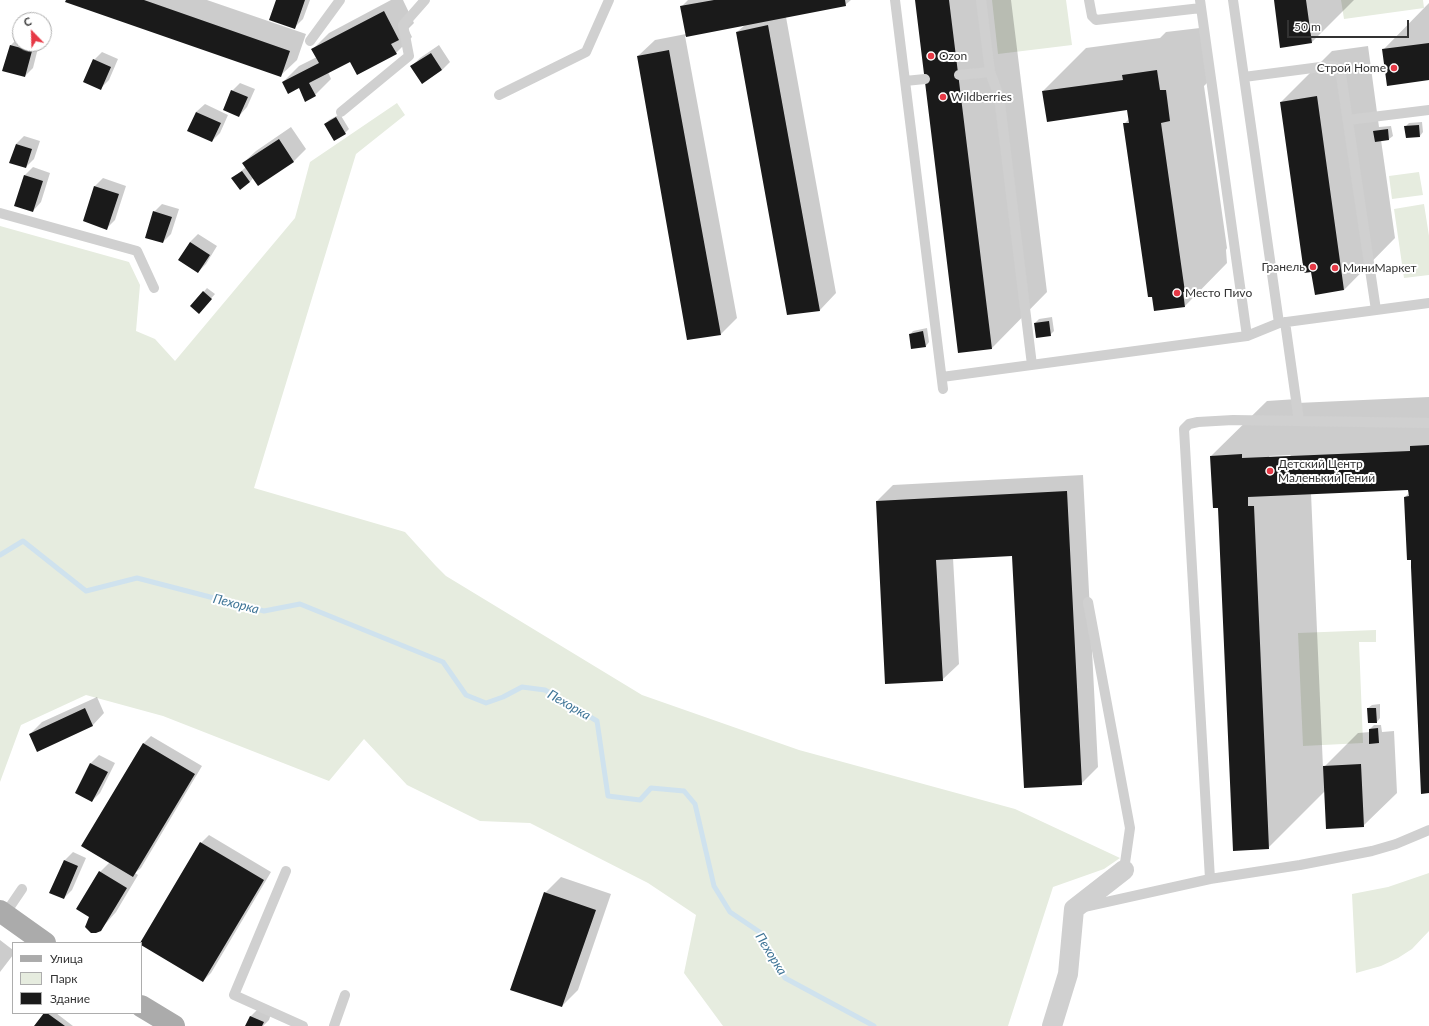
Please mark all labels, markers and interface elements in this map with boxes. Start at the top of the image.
north arrow [12,12,52,52]
scale bar [1289,12,1411,38]
text: С [22,14,33,29]
text: 50 m [1294,19,1321,34]
place label: Ozon [939,49,967,63]
marker: Ozon [926,51,936,61]
place label: Строй Home [1317,61,1386,75]
marker: Строй Home [1389,63,1399,73]
place label: Wildberries [951,90,1012,104]
marker: Wildberries [938,92,948,102]
place label: Гранель [1261,260,1305,274]
place label: МиниМаркет [1343,261,1417,275]
marker: Гранель [1308,262,1318,272]
marker: МиниМаркет [1330,263,1340,273]
place label: Место Пиvо [1185,286,1252,300]
marker: Место Пиvо [1172,288,1182,298]
place label: Детский Центр Маленький Гений [1278,457,1375,485]
marker: Детский Центр Маленький Гений [1265,466,1275,476]
water label: Пехорка [211,591,261,617]
water label: Пехорка [545,687,593,723]
water label: Пехорка [752,930,790,978]
legend [12,942,142,1014]
text: Улица [50,951,83,966]
text: Парк [50,971,78,986]
text: Здание [50,991,90,1006]

